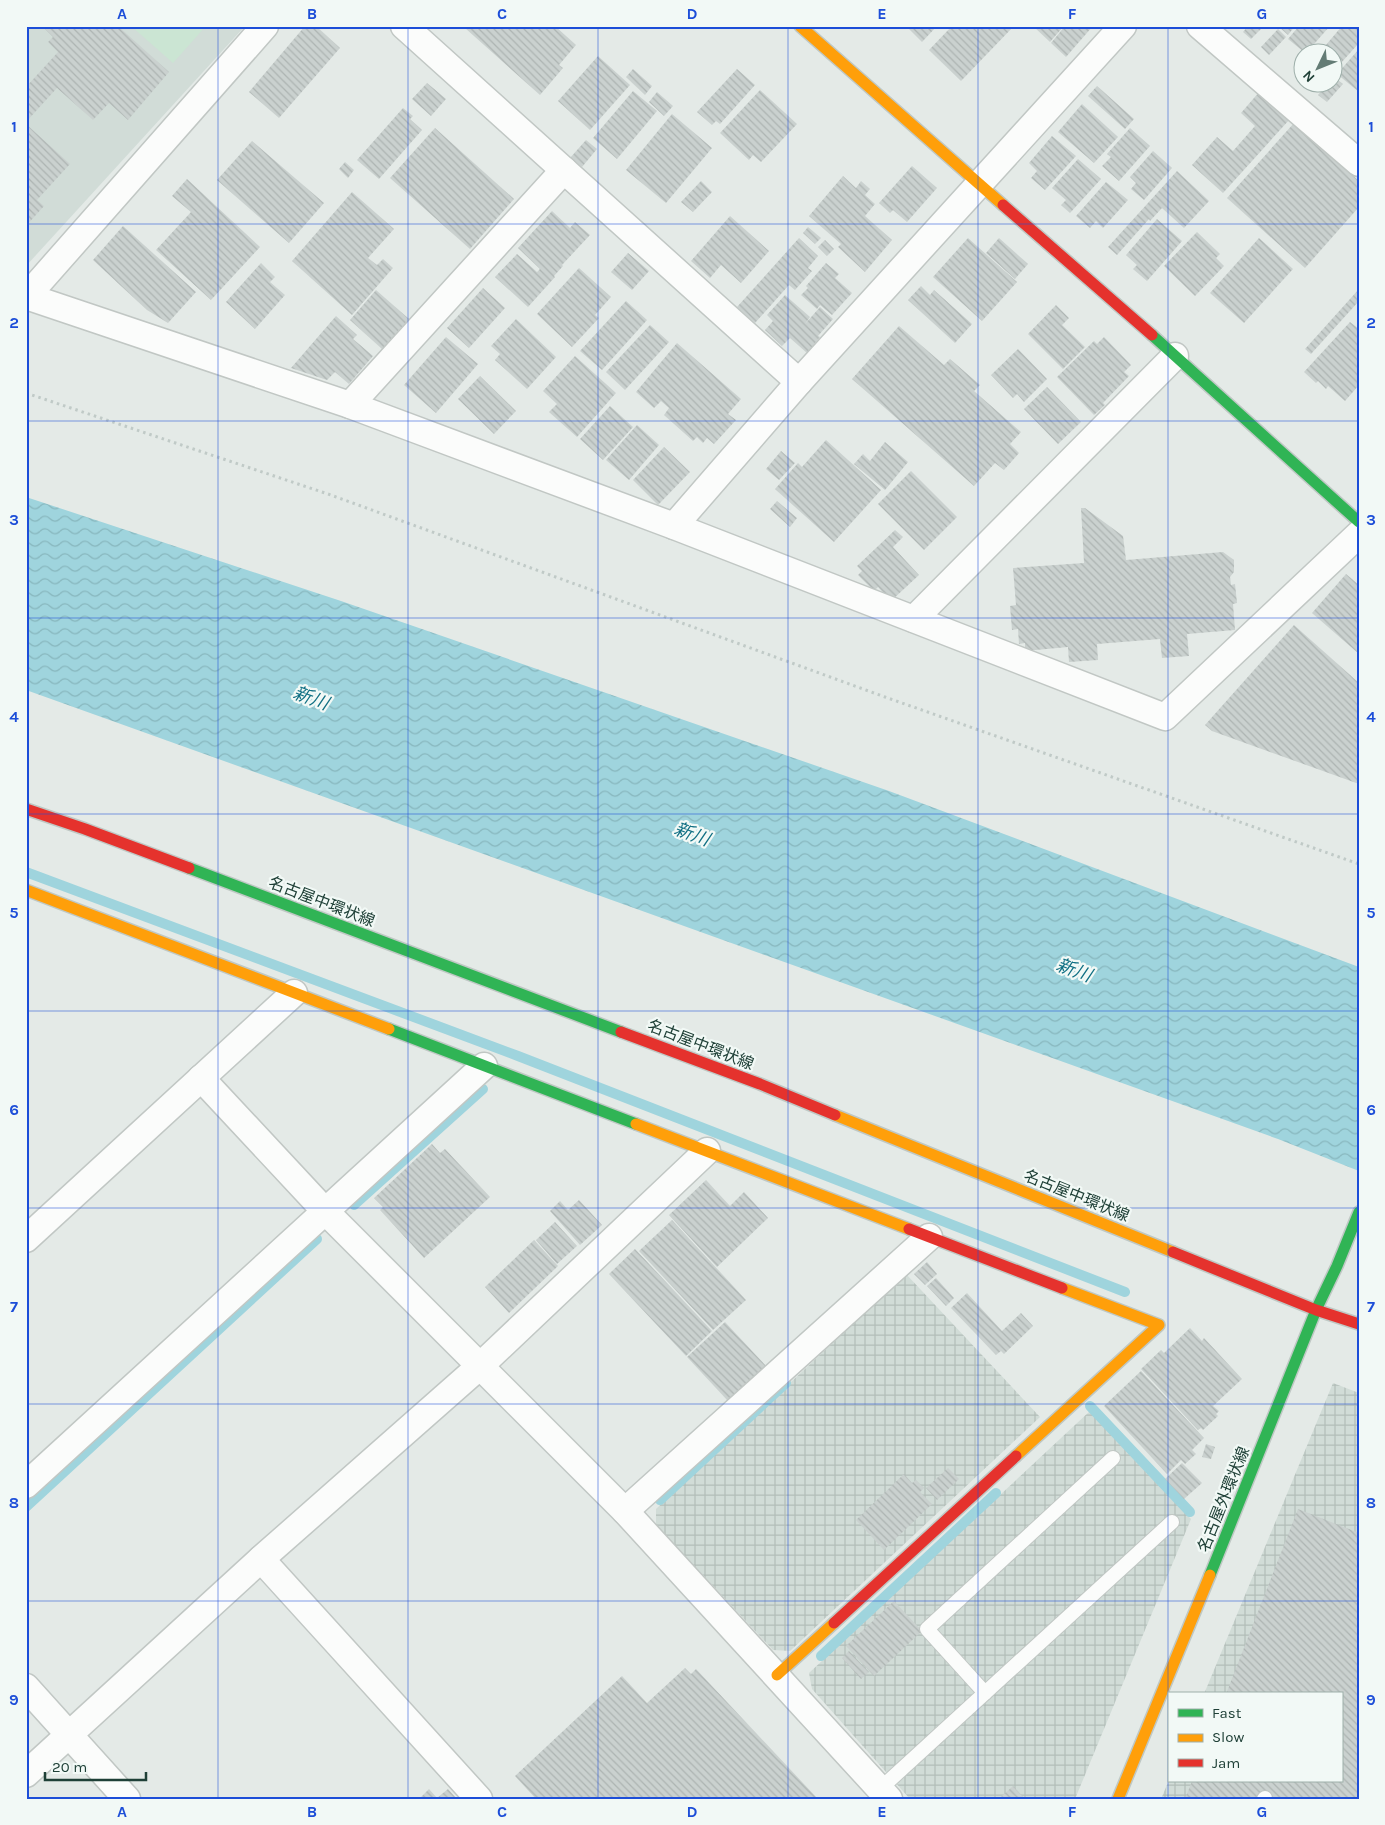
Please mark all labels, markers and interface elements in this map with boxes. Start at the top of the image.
text: A [117,4,127,23]
text: B [307,4,317,23]
text: C [497,4,507,23]
text: D [687,4,698,23]
text: E [877,4,887,23]
text: F [1068,4,1077,23]
text: G [1257,4,1267,23]
north arrow [1292,42,1342,92]
text: N [1299,67,1319,86]
text: 1 [11,117,17,136]
text: 1 [1368,117,1374,136]
text: 2 [9,313,19,332]
text: 2 [1366,313,1376,332]
text: 3 [9,510,19,529]
text: 3 [1366,510,1376,529]
water label: 新川 [290,682,334,715]
text: 4 [9,707,19,726]
text: 4 [1366,707,1376,726]
water label: 新川 [671,818,715,851]
street label: 名古屋中環状線 [266,873,378,930]
text: 5 [9,903,19,922]
text: 5 [1366,903,1376,922]
water label: 新川 [1053,954,1097,987]
street label: 名古屋中環状線 [645,1016,757,1073]
text: 6 [9,1100,19,1119]
text: 6 [1366,1100,1376,1119]
street label: 名古屋中環状線 [1021,1166,1132,1225]
text: 7 [10,1297,18,1316]
text: 7 [1367,1297,1375,1316]
street label: 名古屋外環状線 [1194,1444,1253,1555]
text: 8 [9,1493,19,1512]
text: 8 [1366,1493,1376,1512]
text: 9 [9,1690,19,1709]
text: 9 [1366,1690,1376,1709]
legend [1168,1692,1342,1782]
text: Fast [1212,1704,1242,1722]
text: Slow [1212,1728,1244,1746]
scale bar [45,1750,146,1782]
text: Jam [1212,1754,1240,1772]
text: 20 m [52,1758,87,1776]
text: A [117,1802,127,1821]
text: B [307,1802,317,1821]
text: C [497,1802,507,1821]
text: D [687,1802,698,1821]
text: E [877,1802,887,1821]
text: F [1068,1802,1077,1821]
text: G [1257,1802,1267,1821]

